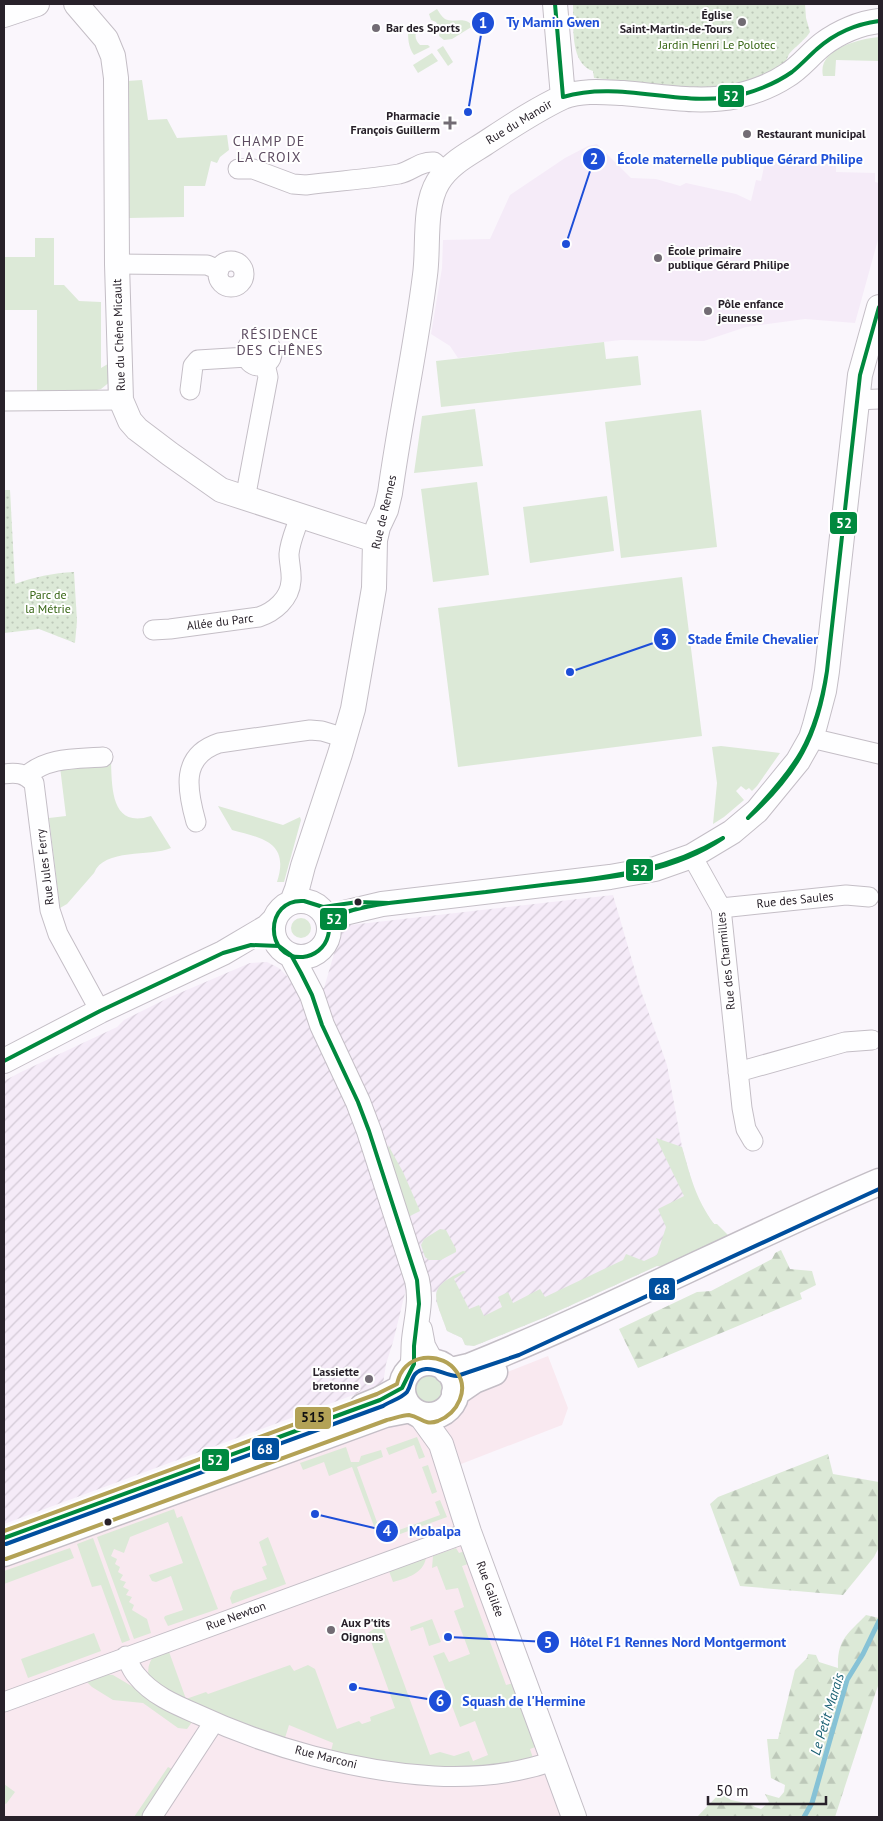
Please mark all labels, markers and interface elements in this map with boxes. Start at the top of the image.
place label: Église Saint-Martin-de-Tours [620,7,732,36]
callout: Ty Mamin Gwen [471,8,610,37]
text: 1 [479,13,487,32]
text: Ty Mamin Gwen [506,13,600,31]
marker: Église Saint-Martin-de-Tours [736,16,748,28]
place label: Bar des Sports [386,20,460,35]
marker: Bar des Sports [370,22,382,34]
park label: Jardin Henri Le Polotec [658,37,776,52]
line badge: 52 [717,84,745,108]
text: 52 [723,87,739,105]
street label: Rue du Manoir [483,96,555,147]
place label: Pharmacie François Guillerm [351,108,440,137]
marker: Pharmacie François Guillerm [444,117,456,129]
place label: Restaurant municipal [757,126,866,141]
marker: Restaurant municipal [741,128,753,140]
district label: CHAMP DE LA CROIX [233,132,305,166]
callout: École maternelle publique Gérard Philipe [582,144,873,173]
text: 2 [590,149,598,168]
text: École maternelle publique Gérard Philipe [617,150,863,168]
place label: École primaire publique Gérard Philipe [668,243,789,272]
marker: École primaire publique Gérard Philipe [652,252,664,264]
street label: Rue du Chêne Micault [109,279,128,391]
place label: Pôle enfance jeunesse [717,296,784,325]
marker: Pôle enfance jeunesse [702,305,714,317]
district label: RÉSIDENCE DES CHÊNES [236,325,324,359]
street label: Rue de Rennes [368,473,399,550]
line badge: 52 [829,511,858,535]
text: 52 [836,514,852,532]
park label: Parc de la Métrie [25,587,71,616]
street label: Allée du Parc [186,610,255,633]
callout: Stade Émile Chevalier [653,625,828,654]
text: 3 [661,630,669,649]
text: Stade Émile Chevalier [688,630,818,648]
street label: Rue Jules Ferry [32,828,57,906]
line badge: 52 [625,858,654,882]
text: 52 [632,861,648,879]
street label: Rue des Saules [756,888,834,911]
unlabelled marker [353,897,363,907]
line badge: 52 [319,907,348,931]
text: 52 [326,910,342,928]
street label: Rue des Charmilles [713,911,738,1011]
line badge: 68 [648,1277,676,1301]
text: 68 [654,1280,670,1298]
place label: L'assiette bretonne [313,1364,359,1393]
marker: L'assiette bretonne [363,1373,375,1385]
line badge: 515 [294,1406,332,1430]
text: 515 [301,1408,325,1426]
line badge: 68 [251,1437,280,1461]
text: 68 [257,1440,273,1458]
line badge: 52 [201,1448,230,1472]
text: 52 [207,1451,223,1469]
callout: Mobalpa [375,1516,471,1545]
unlabelled marker [103,1517,113,1527]
text: 4 [383,1521,392,1540]
text: Mobalpa [409,1522,461,1540]
street label: Rue Galilée [473,1559,508,1619]
street label: Rue Newton [204,1598,268,1633]
place label: Aux P'tits Oignons [341,1615,390,1644]
marker: Aux P'tits Oignons [325,1624,337,1636]
callout: Hôtel F1 Rennes Nord Montgermont [535,1628,797,1657]
text: 5 [544,1633,552,1652]
text: Hôtel F1 Rennes Nord Montgermont [570,1633,786,1651]
water label: Le Petit Marais [806,1670,848,1757]
callout: Squash de l'Hermine [427,1686,596,1715]
text: 6 [436,1691,444,1710]
text: Squash de l'Hermine [462,1692,586,1710]
street label: Rue Marconi [293,1742,359,1771]
scale bar [708,1774,826,1806]
text: 50 m [716,1781,749,1800]

